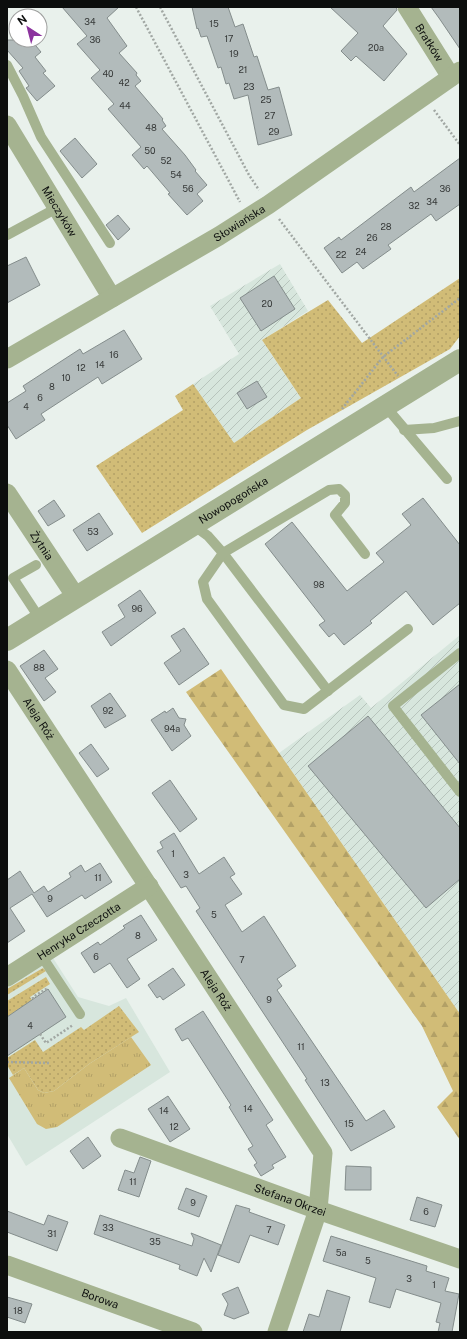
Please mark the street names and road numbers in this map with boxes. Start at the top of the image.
street label: Bratków [413,21,446,64]
street label: Mieczyków [40,184,79,239]
street label: Słowiańska [211,202,267,244]
street label: Nowopogońska [197,474,270,526]
street label: Żytnia [28,528,56,562]
street label: Aleja Róż [21,695,57,742]
street label: Henryka Czeczotta [35,900,122,962]
street label: Aleja Róż [198,967,234,1013]
street label: Stefana Okrzei [252,1181,328,1218]
street label: Borowa [80,1286,120,1311]

